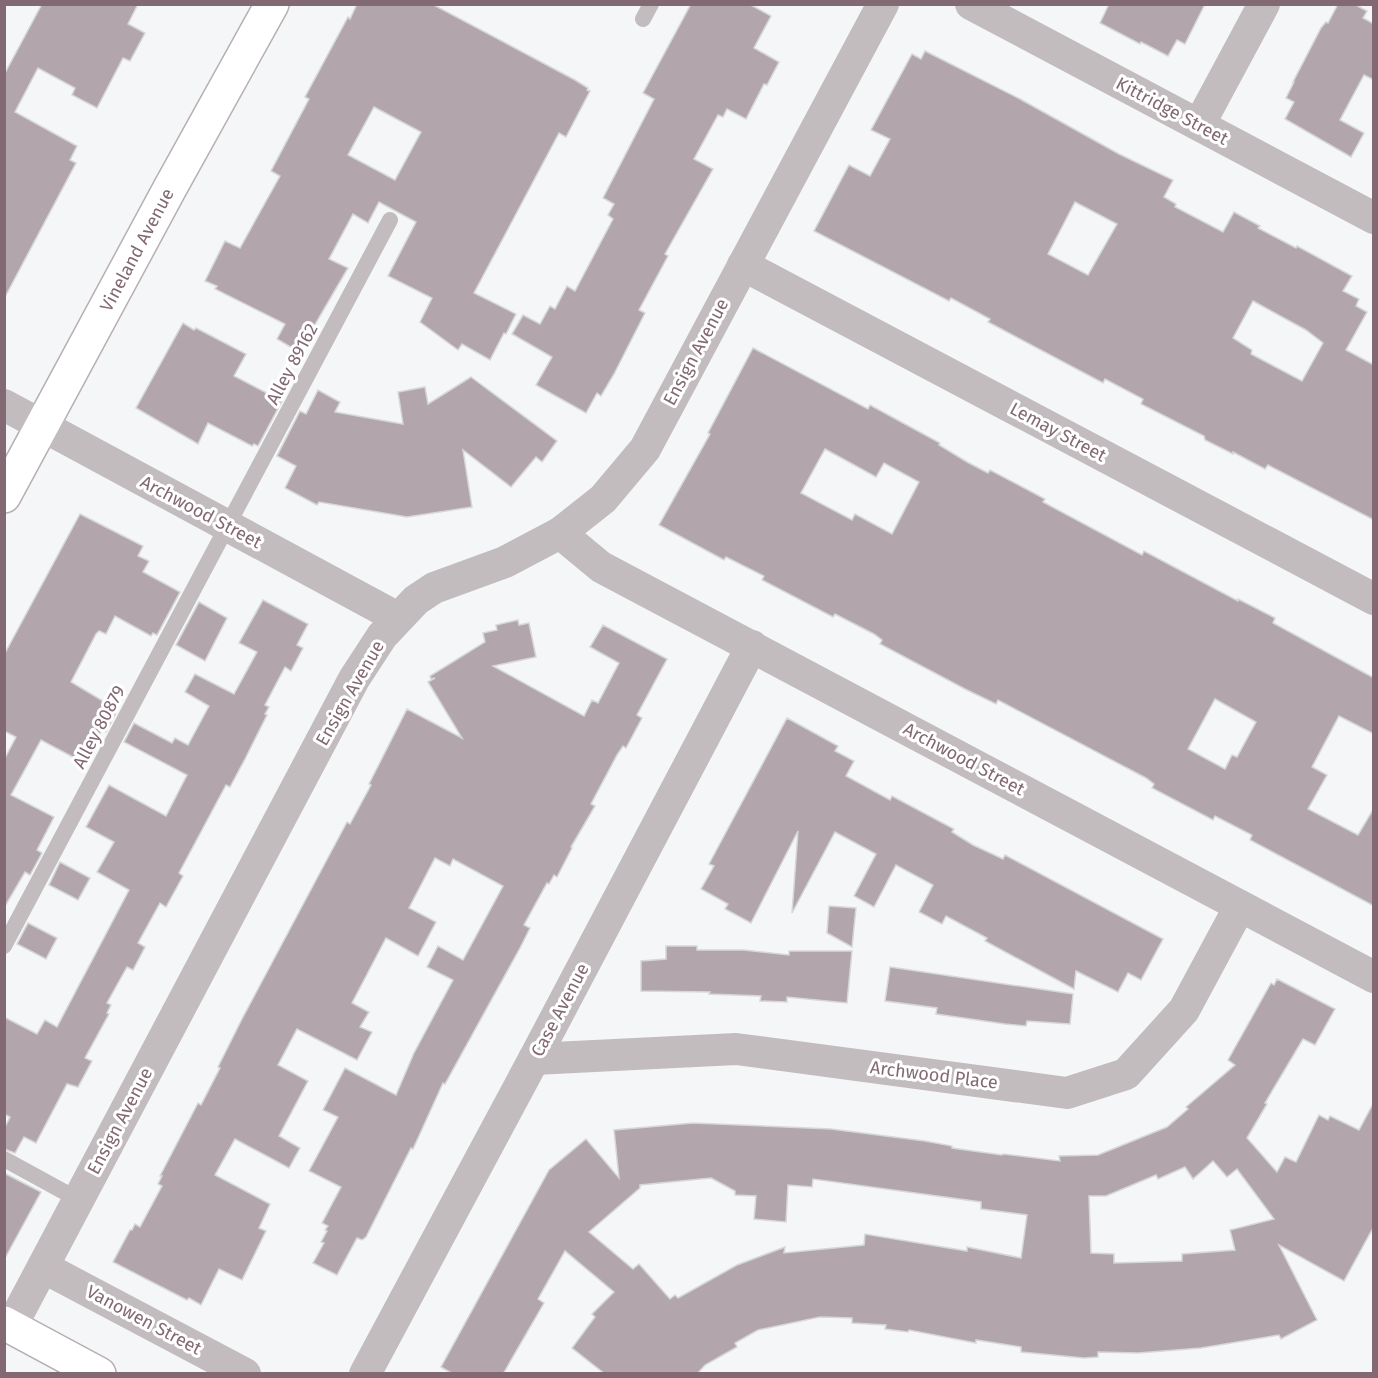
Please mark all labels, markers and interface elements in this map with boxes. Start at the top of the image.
street label: Kittridge Street [1112,72,1232,150]
street label: Vineland Avenue [95,185,179,315]
street label: Ensign Avenue [659,295,733,409]
street label: Alley 89162 [261,320,323,408]
street label: Lemay Street [1006,397,1110,467]
street label: Archwood Street [137,471,266,553]
street label: Ensign Avenue [311,636,389,750]
street label: Alley 80879 [68,682,130,772]
street label: Archwood Street [900,718,1029,800]
street label: Case Avenue [526,960,594,1060]
street label: Archwood Place [869,1056,999,1094]
street label: Ensign Avenue [83,1064,157,1178]
street label: Vanowen Street [83,1280,206,1360]

